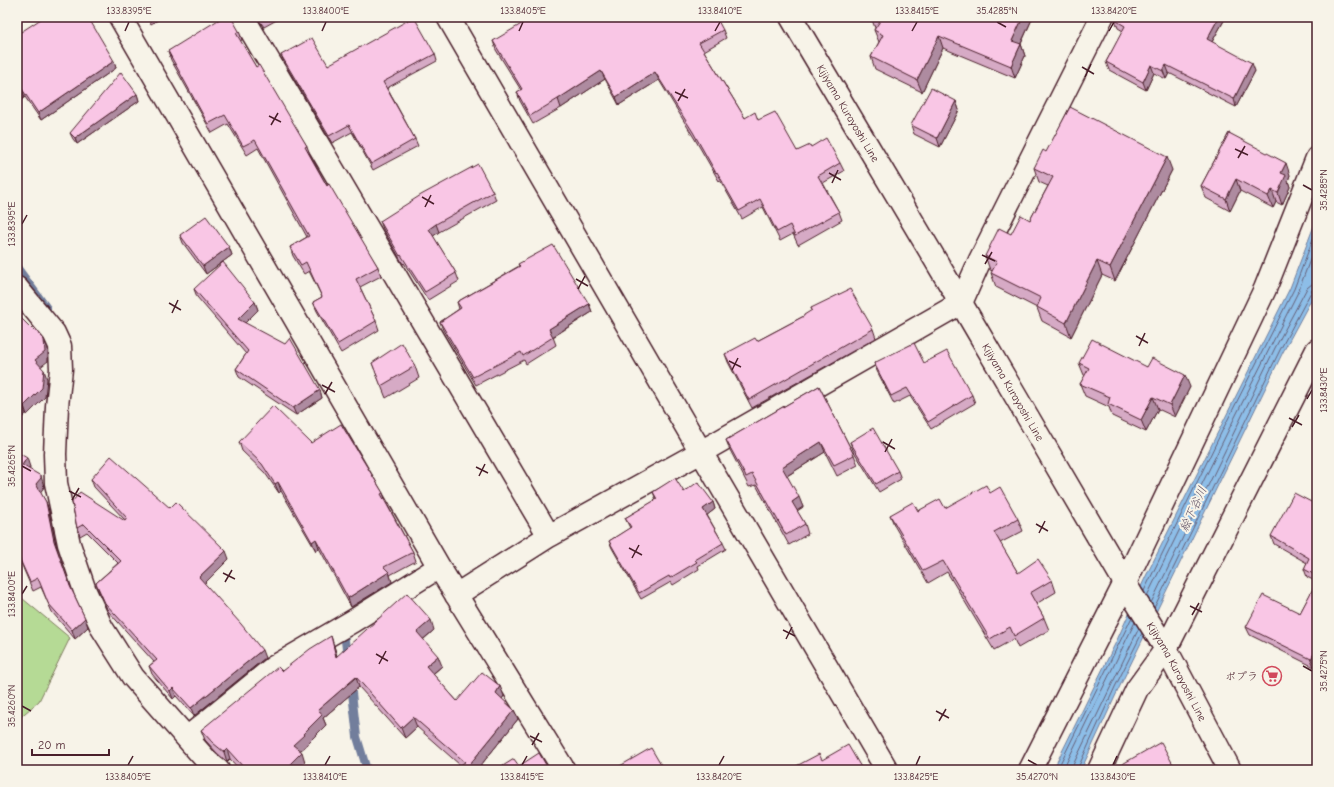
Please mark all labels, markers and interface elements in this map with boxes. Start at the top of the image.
text: 133.8395°E [106,5,152,17]
text: 133.8400°E [303,5,349,17]
text: 133.8405°E [500,5,546,17]
text: 133.8410°E [698,5,742,17]
text: 133.8415°E [895,5,939,17]
text: 35.4285°N [976,5,1018,17]
text: 133.8420°E [1091,5,1137,17]
street label: Kijiyama Kurayoshi Line [814,62,882,165]
text: 35.4285°N [1318,169,1330,211]
text: 133.8395°E [6,201,18,247]
street label: Kijiyama Kurayoshi Line [979,341,1047,444]
text: 133.8430°E [1318,367,1330,413]
text: 35.4265°N [6,445,18,487]
water label: 絵下谷川 [1177,484,1209,534]
text: 133.8400°E [6,571,18,617]
street label: Kijiyama Kurayoshi Line [1144,620,1210,724]
text: 35.4275°N [1318,650,1330,692]
supermarket icon: ポプラ [1261,665,1283,687]
place label: ポプラ [1225,670,1258,683]
text: 35.4260°N [6,685,18,727]
scale bar [32,731,109,757]
text: 20 m [38,738,66,752]
text: 133.8405°E [105,771,151,783]
text: 133.8410°E [303,771,347,783]
text: 133.8415°E [500,771,544,783]
text: 133.8420°E [696,771,742,783]
text: 133.8425°E [894,771,938,783]
text: 35.4270°N [1016,771,1058,783]
text: 133.8430°E [1090,771,1136,783]

